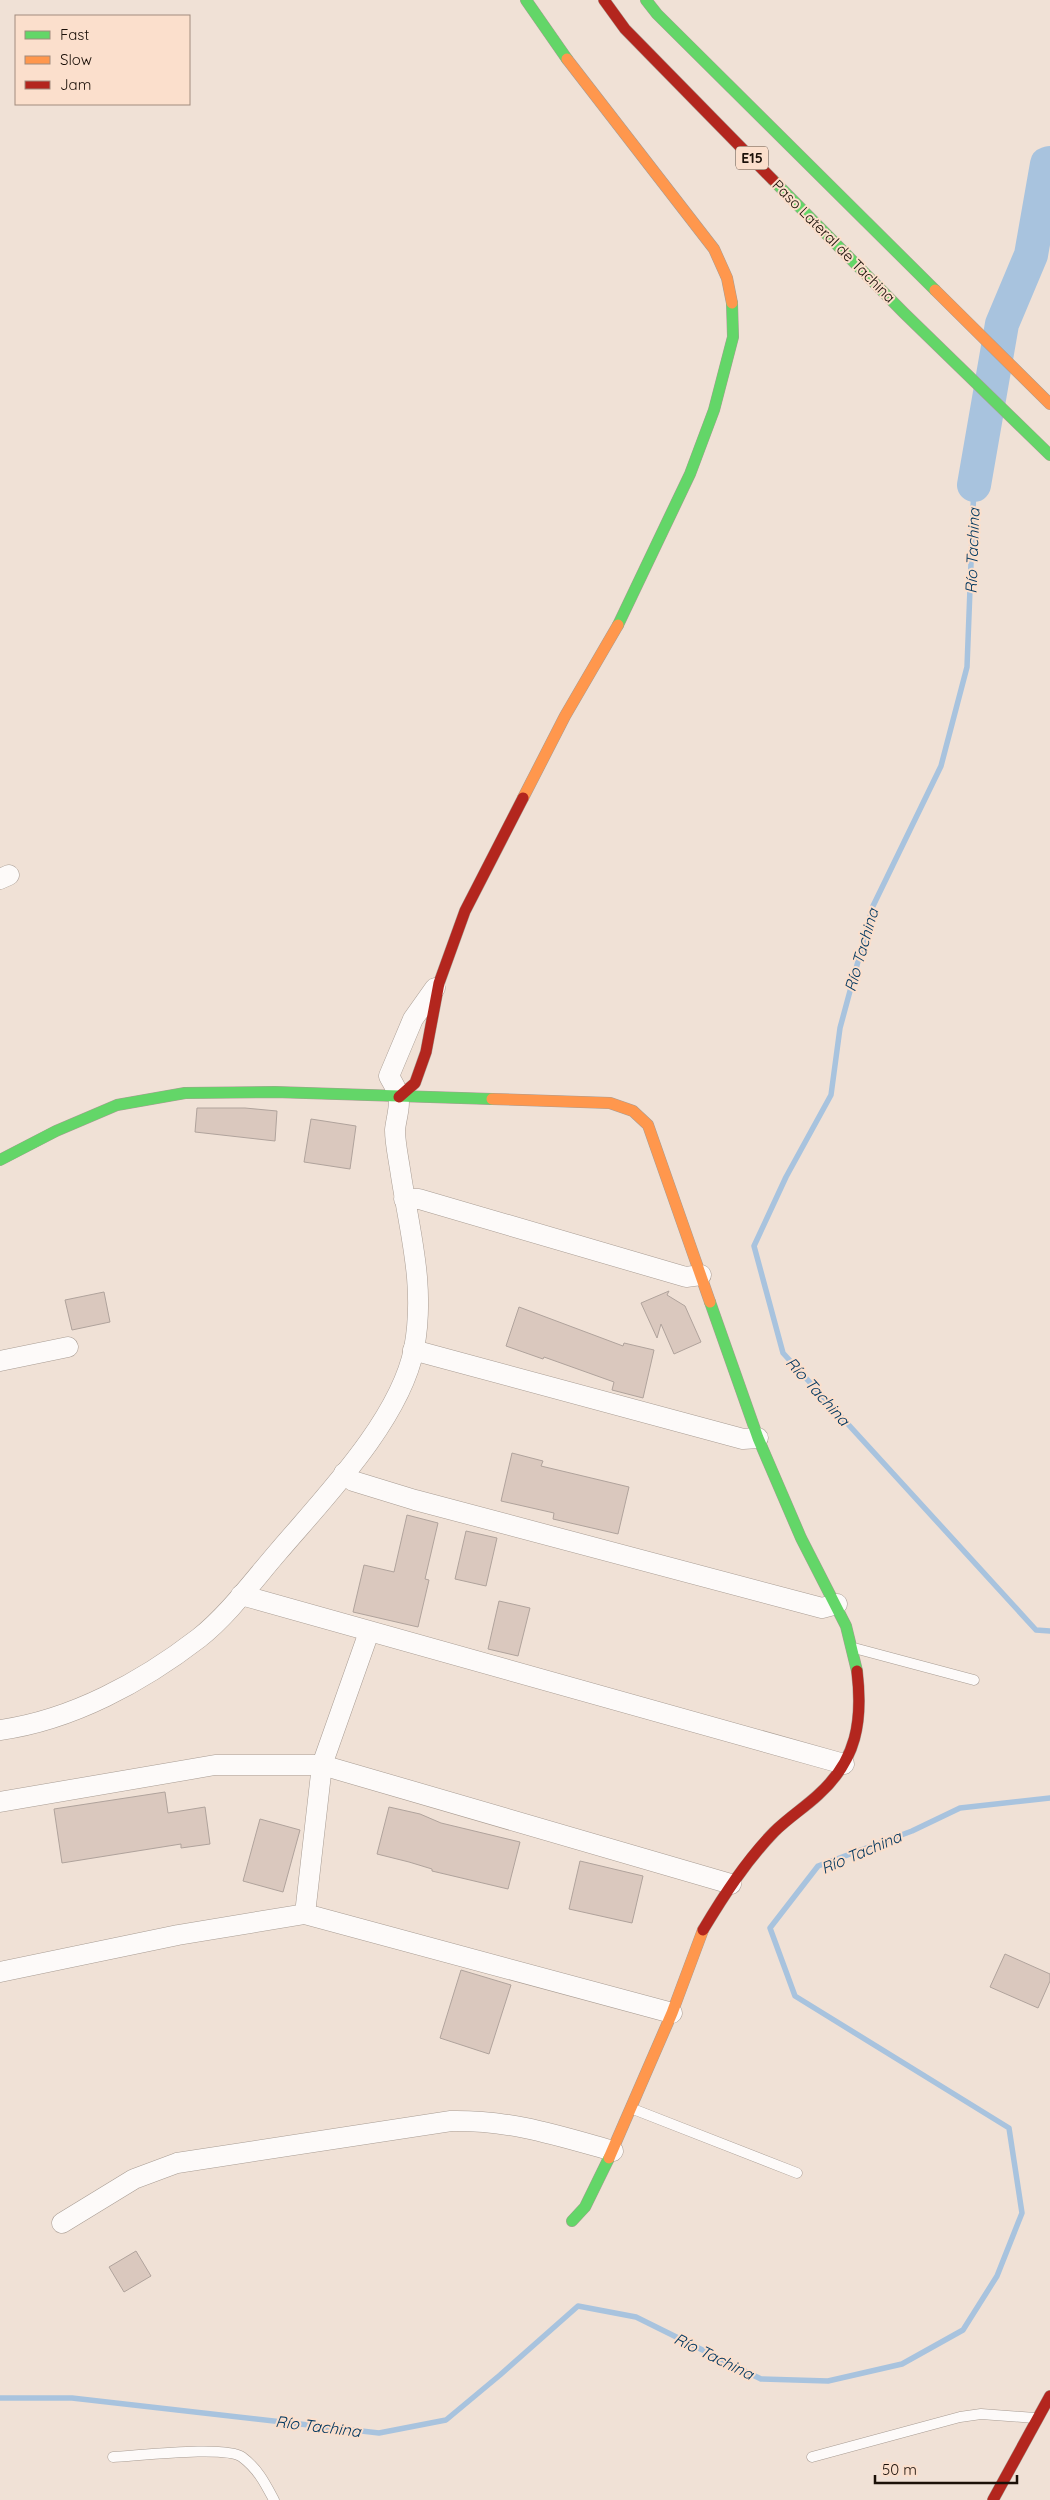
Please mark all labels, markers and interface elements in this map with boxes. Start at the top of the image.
legend [15,15,190,105]
text: Fast [60,25,89,44]
text: Slow [60,50,92,69]
text: Jam [60,75,91,94]
road number: E15 [736,146,768,170]
street label: Paso Lateral de Tachina [768,175,900,307]
water label: Río Tachina [961,507,984,594]
water label: Río Tachina [840,905,883,994]
water label: Río Tachina [782,1352,855,1430]
water label: Río Tachina [818,1826,906,1878]
water label: Río Tachina [671,2328,758,2384]
water label: Río Tachina [274,2411,363,2441]
scale bar [875,2452,1018,2484]
text: 50 m [882,2460,917,2479]

